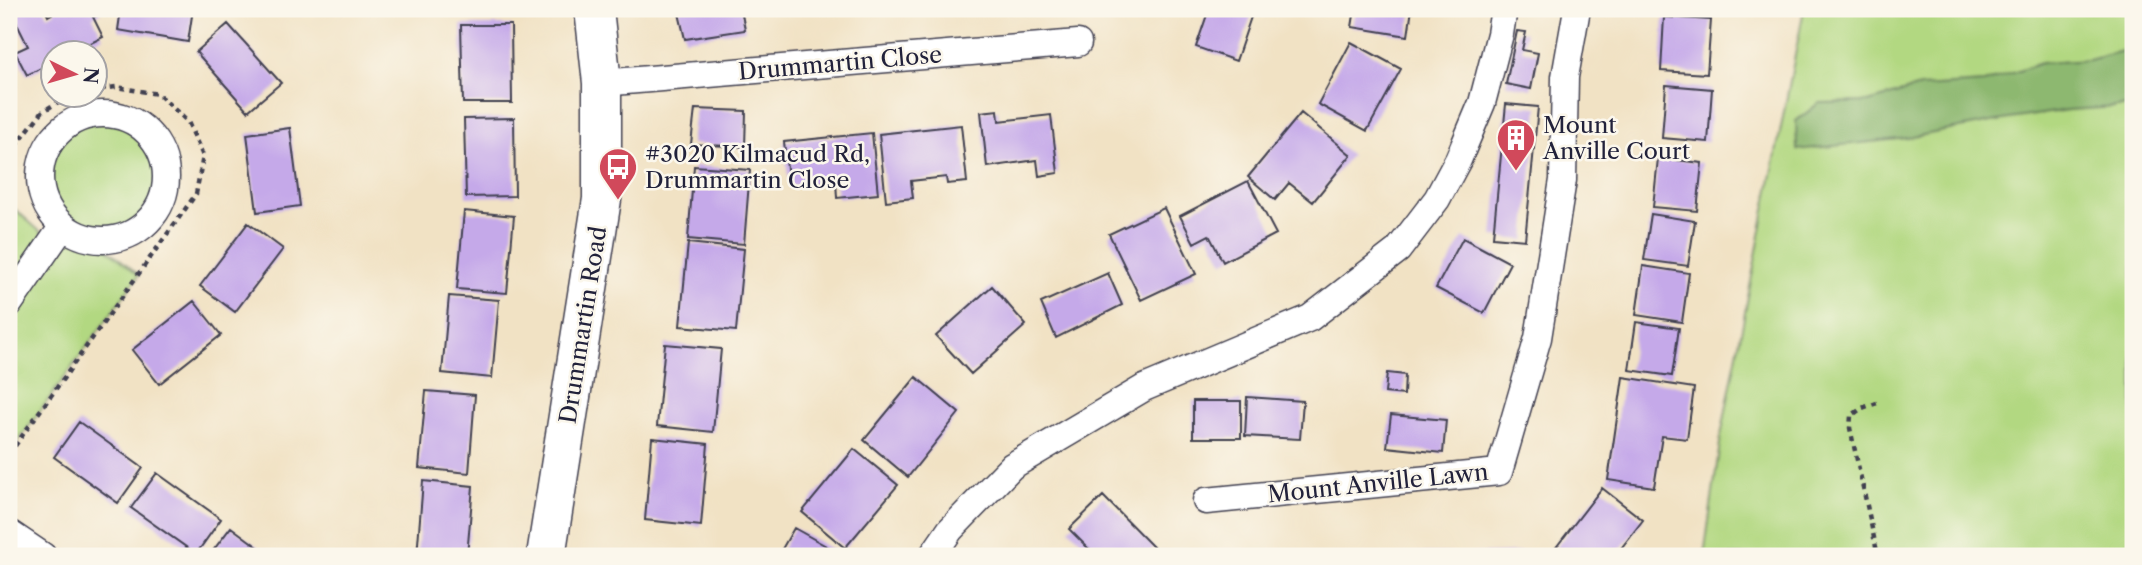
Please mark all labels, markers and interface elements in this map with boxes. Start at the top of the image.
north arrow [38,38,108,108]
street label: Drummartin Close [737,40,943,86]
text: N [78,66,103,85]
place label: Mount Anville Court [1542,111,1690,165]
building icon: Mount Anville Court [1495,117,1537,172]
place label: #3020 Kilmacud Rd, Drummartin Close [645,140,870,194]
bus stop icon: #3020 Kilmacud Rd, Drummartin Close [597,146,639,201]
street label: Drummartin Road [554,224,612,426]
street label: Mount Anville Lawn [1266,457,1490,509]

